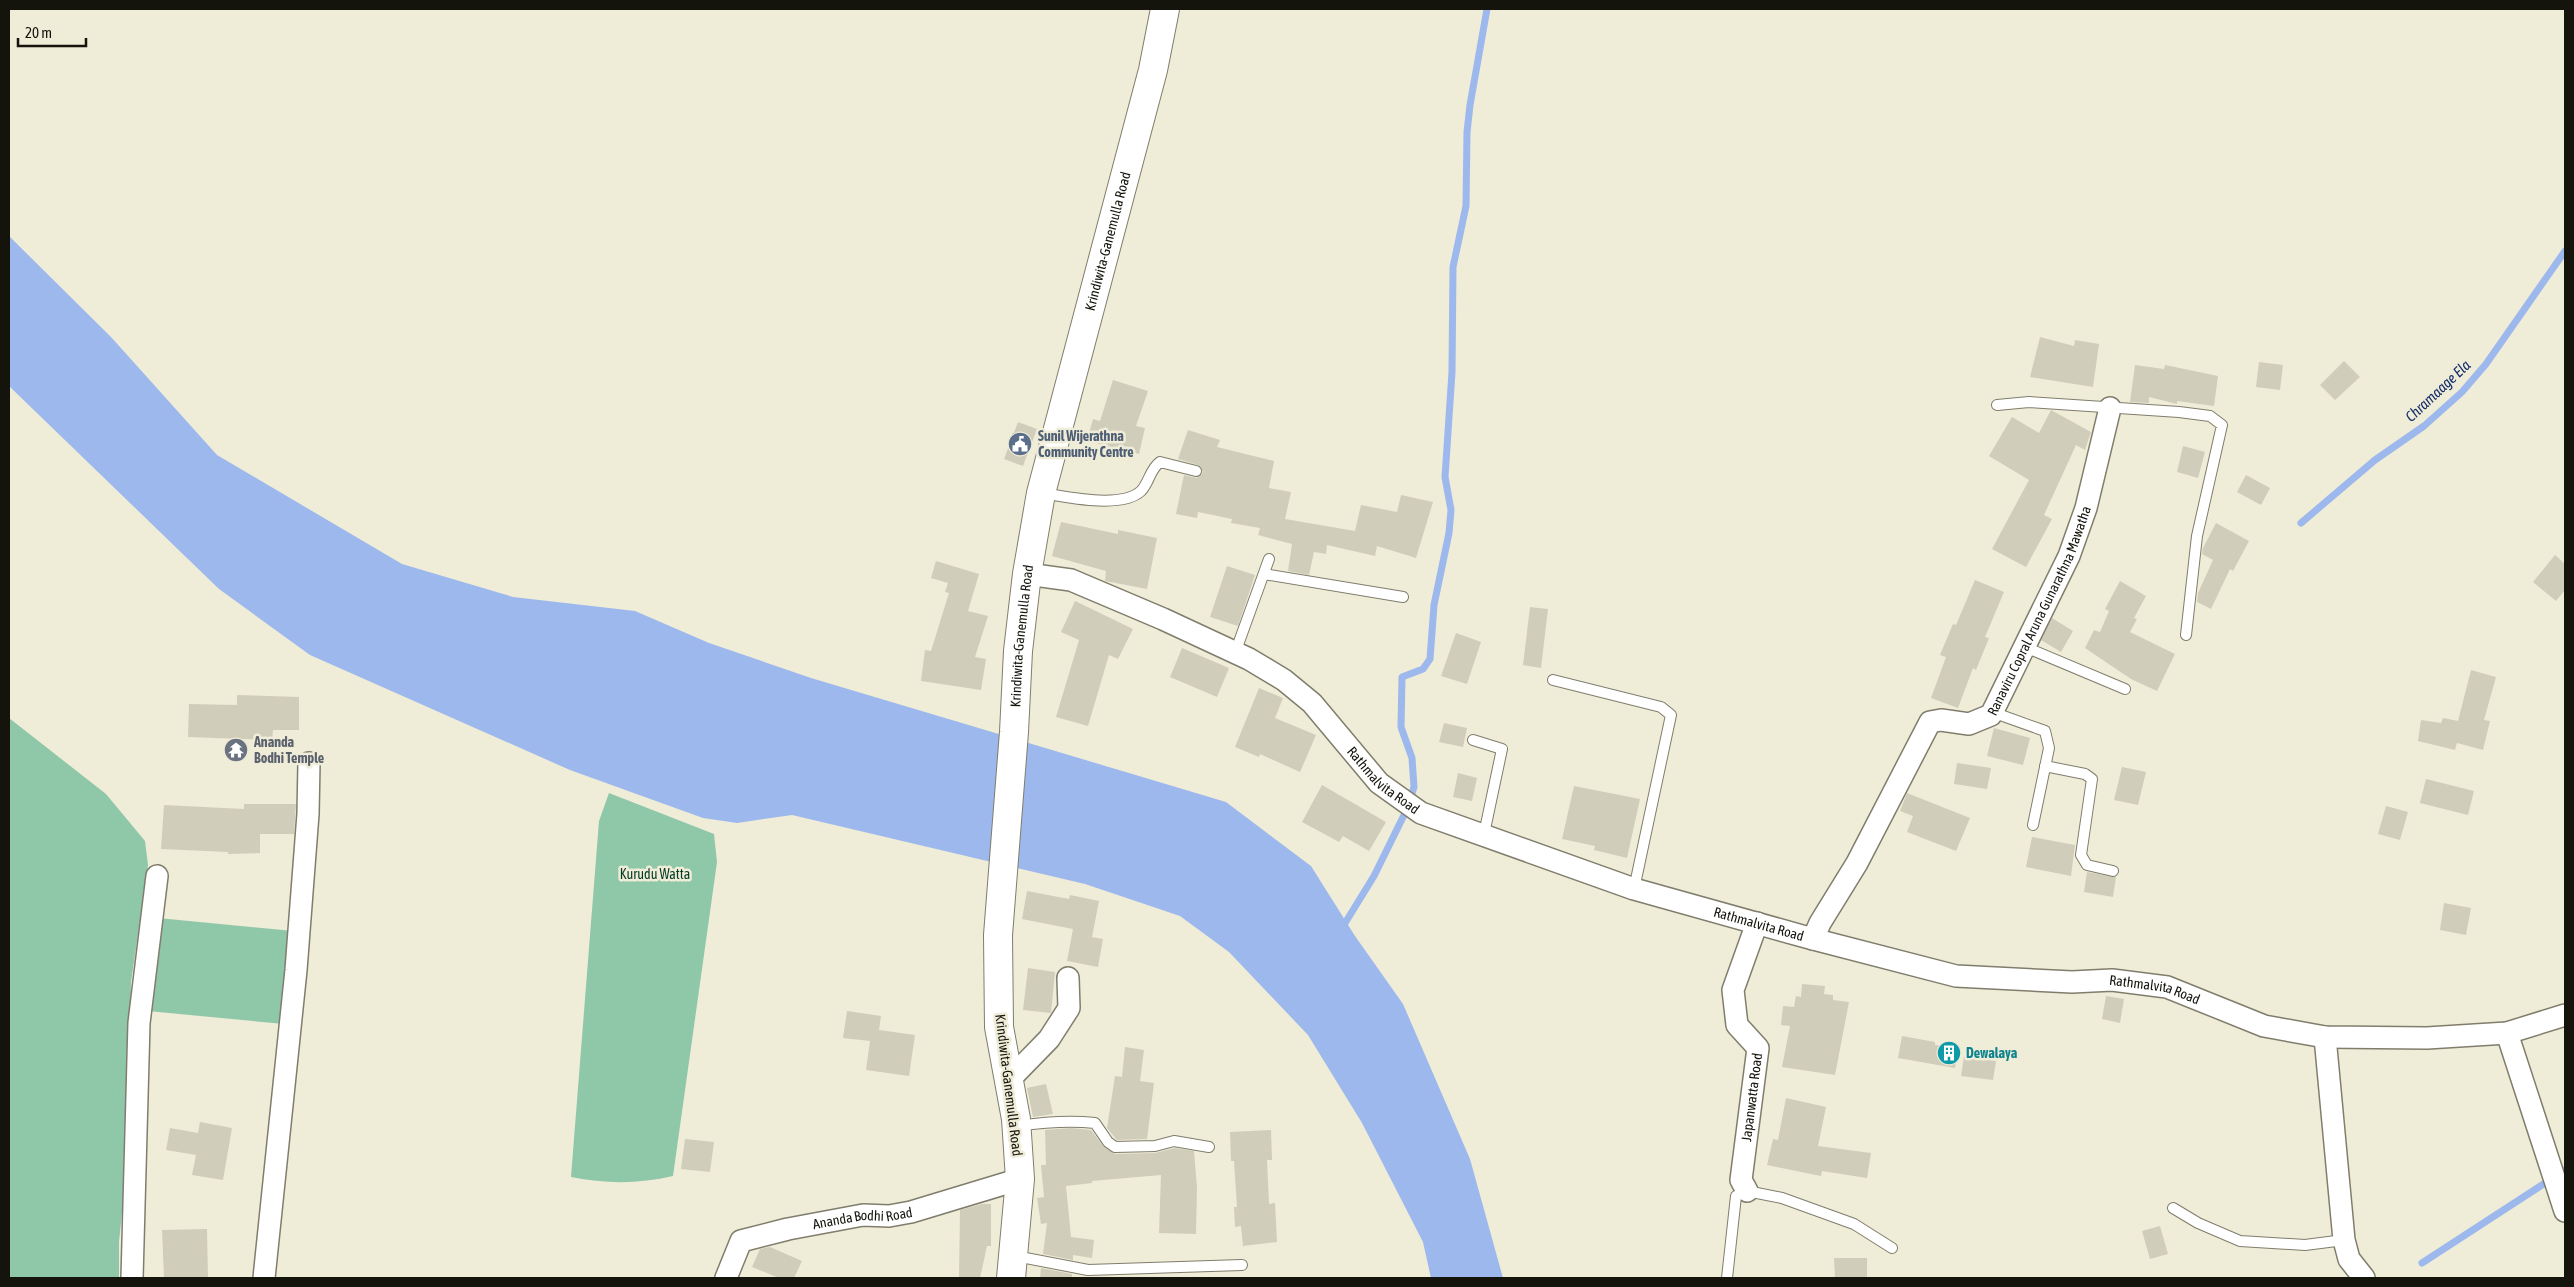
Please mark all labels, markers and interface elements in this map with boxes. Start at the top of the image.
scale bar [18,15,85,47]
text: 20 m [25,24,52,41]
street label: Krindiwita-Ganemulla Road [1082,170,1134,312]
water label: Chramaage Ela [2402,356,2474,425]
place label: Sunil Wijerathna Community Centre [1038,428,1134,460]
public building icon: Sunil Wijerathna Community Centre [1007,431,1033,457]
street label: Ranaviru Copral Aruna Gunarathna Mawatha [1984,504,2094,718]
street label: Krindiwita-Ganemulla Road [1007,564,1036,708]
place label: Ananda Bodhi Temple [253,734,324,766]
temple icon: Ananda Bodhi Temple [223,737,249,763]
street label: Rathmalvita Road [1344,743,1423,817]
park label: Kurudu Watta [620,866,690,882]
street label: Rathmalvita Road [1712,904,1806,944]
street label: Rathmalvita Road [2108,972,2202,1007]
street label: Krindiwita-Ganemulla Road [992,1013,1026,1157]
building icon: Dewalaya [1936,1040,1962,1066]
place label: Dewalaya [1966,1045,2018,1061]
street label: Japanwatta Road [1738,1052,1765,1142]
street label: Ananda Bodhi Road [811,1204,914,1232]

